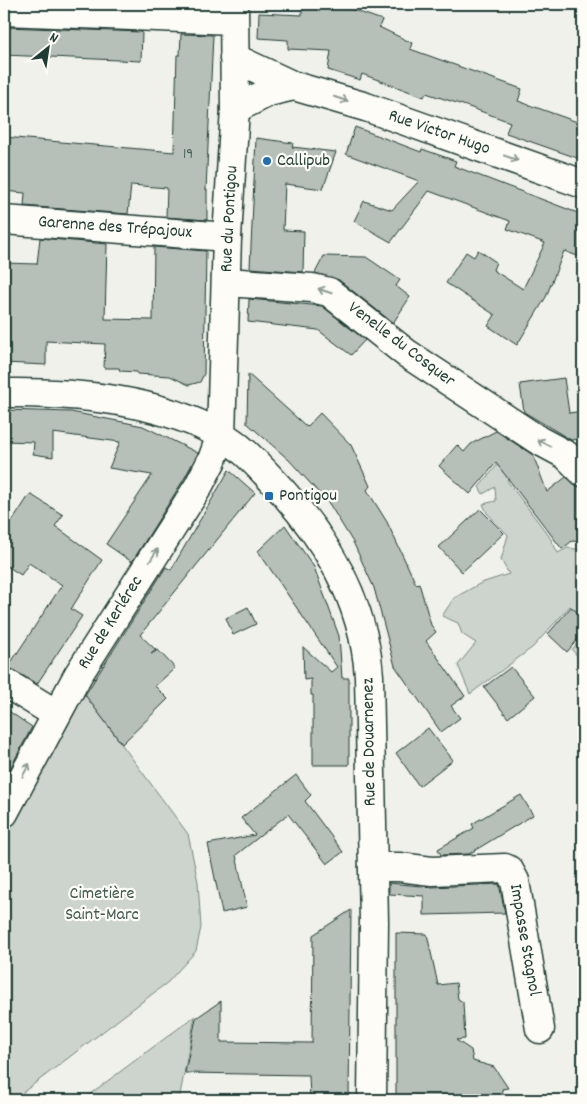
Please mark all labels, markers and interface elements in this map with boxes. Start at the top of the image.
north arrow [22,22,72,72]
text: N [46,28,62,49]
one-way arrow [333,95,348,104]
street label: Rue Victor Hugo [385,104,493,162]
house number: 19 [183,144,193,166]
place label: Callipub [277,149,330,174]
one-way arrow [503,154,518,163]
marker: Callipub [261,155,273,167]
street label: Rue du Pontigou [215,165,245,273]
street label: Garenne des Trépajoux [37,210,193,246]
one-way arrow [317,286,333,296]
street label: Venelle du Cosquer [342,296,460,394]
one-way arrow [537,438,552,448]
place label: Pontigou [279,484,337,509]
marker: Pontigou [263,490,275,502]
one-way arrow [149,549,159,563]
street label: Rue de Kerlérec [72,571,150,675]
street label: Rue de Douarnenez [356,677,384,806]
one-way arrow [22,763,32,778]
park label: Cimetière Saint-Marc [65,882,139,928]
street label: Impasse Stagnol [502,882,546,999]

